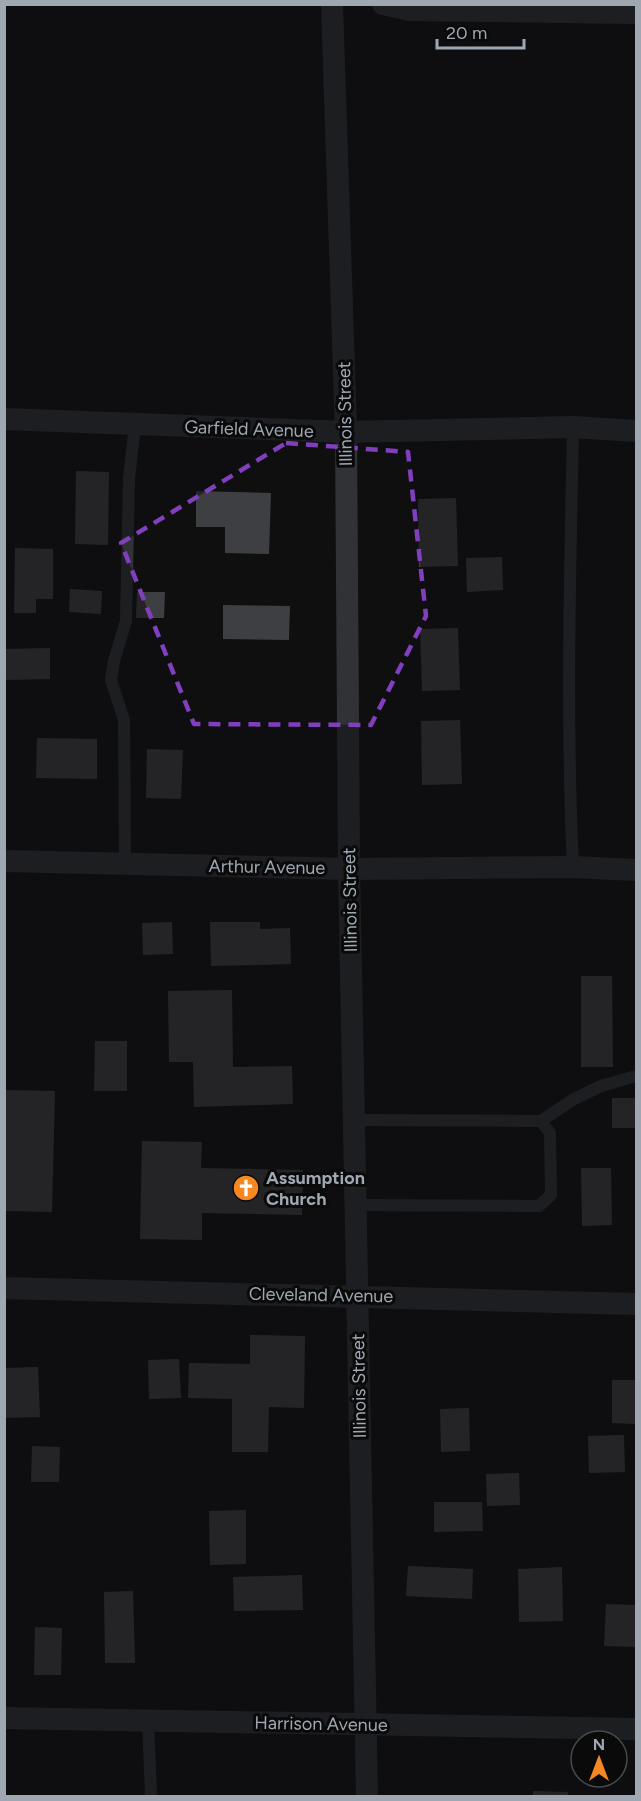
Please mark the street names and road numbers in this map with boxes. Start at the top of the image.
street label: Illinois Street [333,361,357,467]
street label: Garfield Avenue [184,416,314,442]
street label: Illinois Street [338,847,362,953]
street label: Arthur Avenue [209,855,326,879]
street label: Cleveland Avenue [249,1283,394,1307]
street label: Illinois Street [347,1333,371,1439]
street label: Harrison Avenue [254,1712,388,1736]

